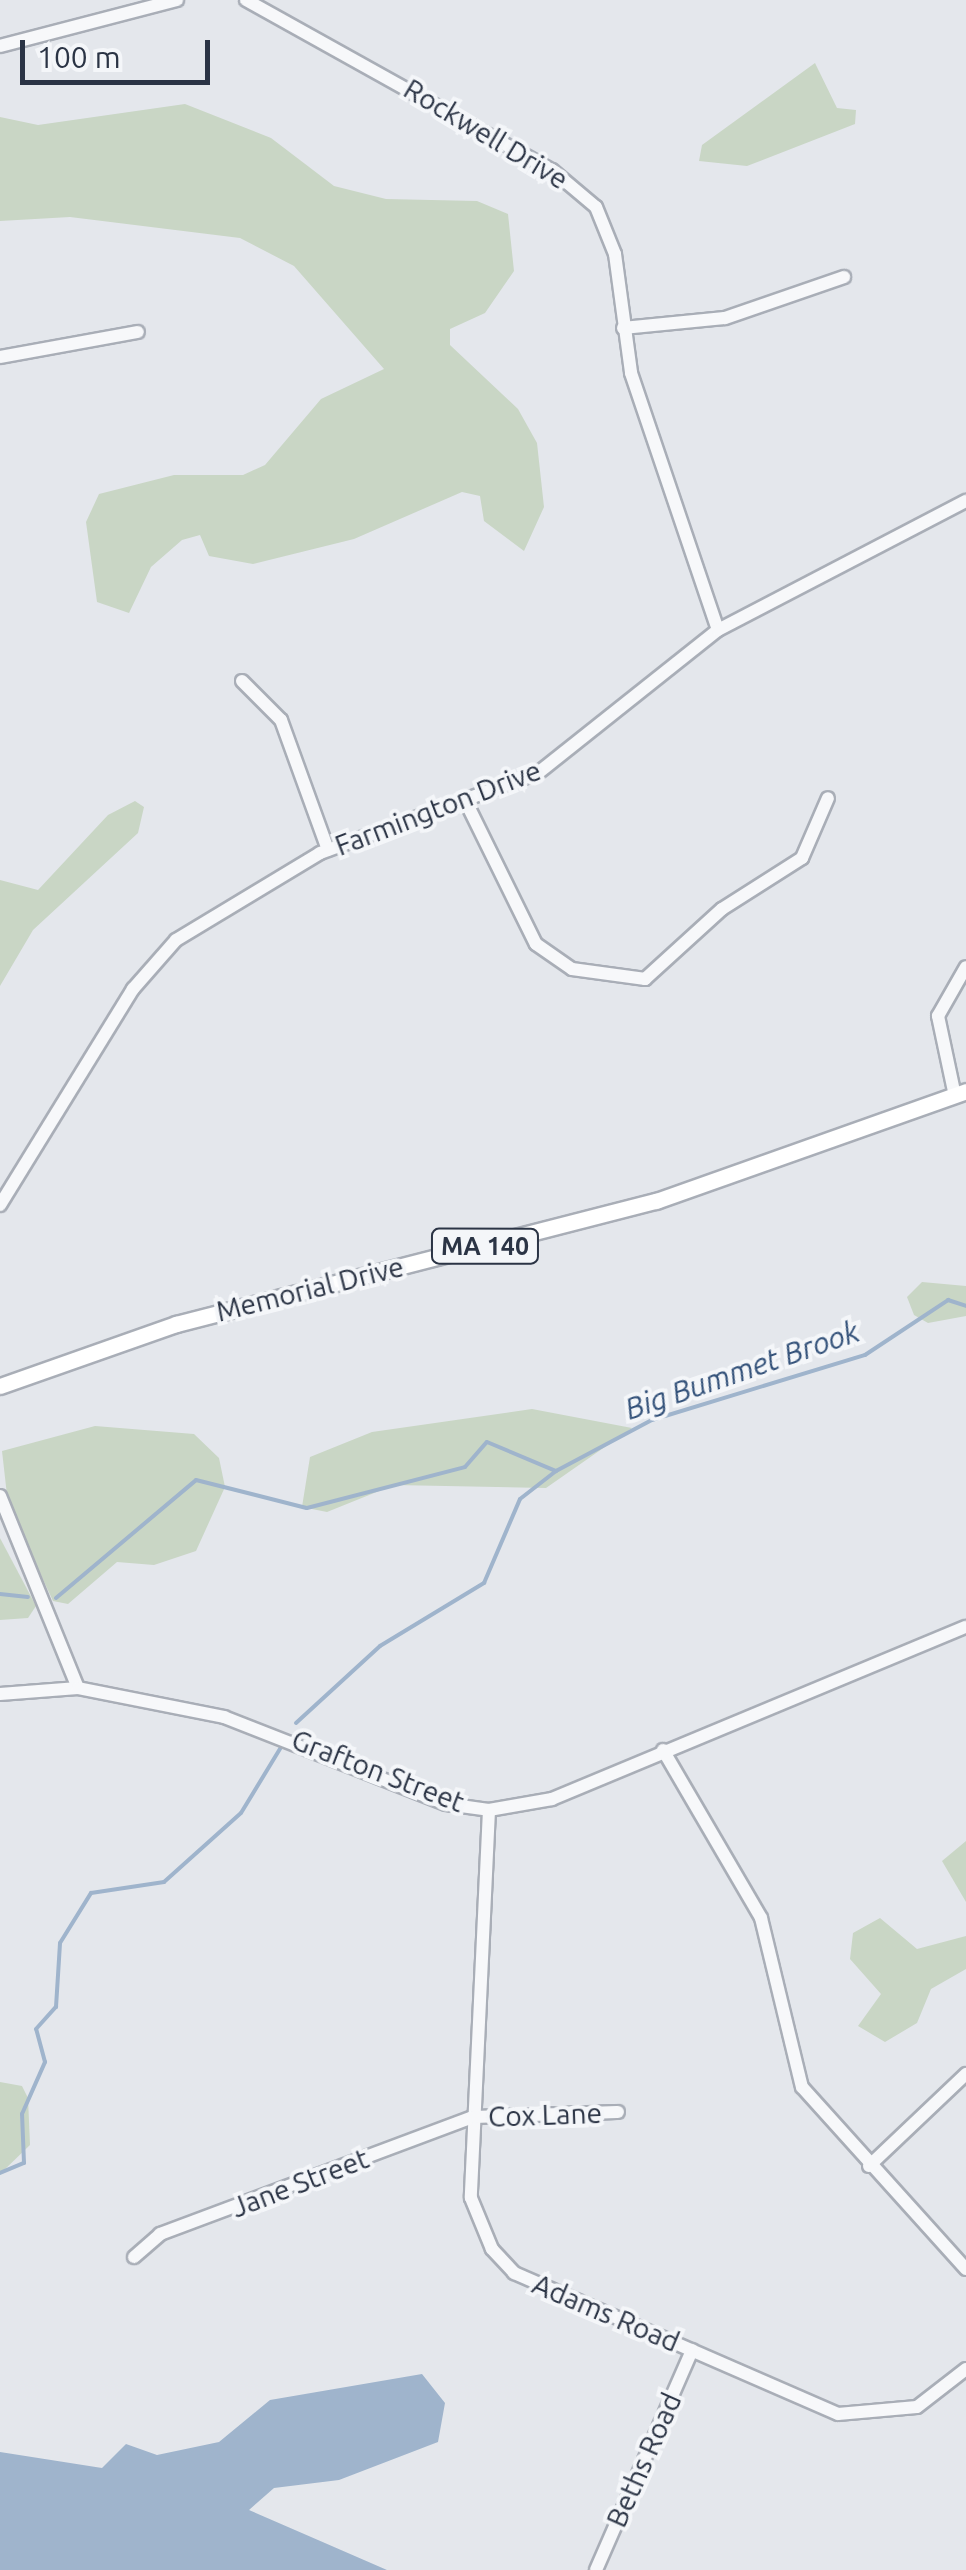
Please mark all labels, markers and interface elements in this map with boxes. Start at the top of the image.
scale bar [25,20,215,82]
text: 100 m [37,40,121,74]
street label: Rockwell Drive [398,72,574,196]
street label: Farmington Drive [330,753,546,863]
road number: MA 140 [430,1226,540,1266]
street label: Memorial Drive [213,1249,407,1329]
water label: Big Bummet Brook [620,1313,864,1427]
street label: Grafton Street [287,1723,469,1819]
street label: Cox Lane [487,2096,603,2134]
street label: Jane Street [227,2141,373,2225]
street label: Adams Road [528,2267,684,2359]
street label: Beths Road [600,2388,688,2532]

